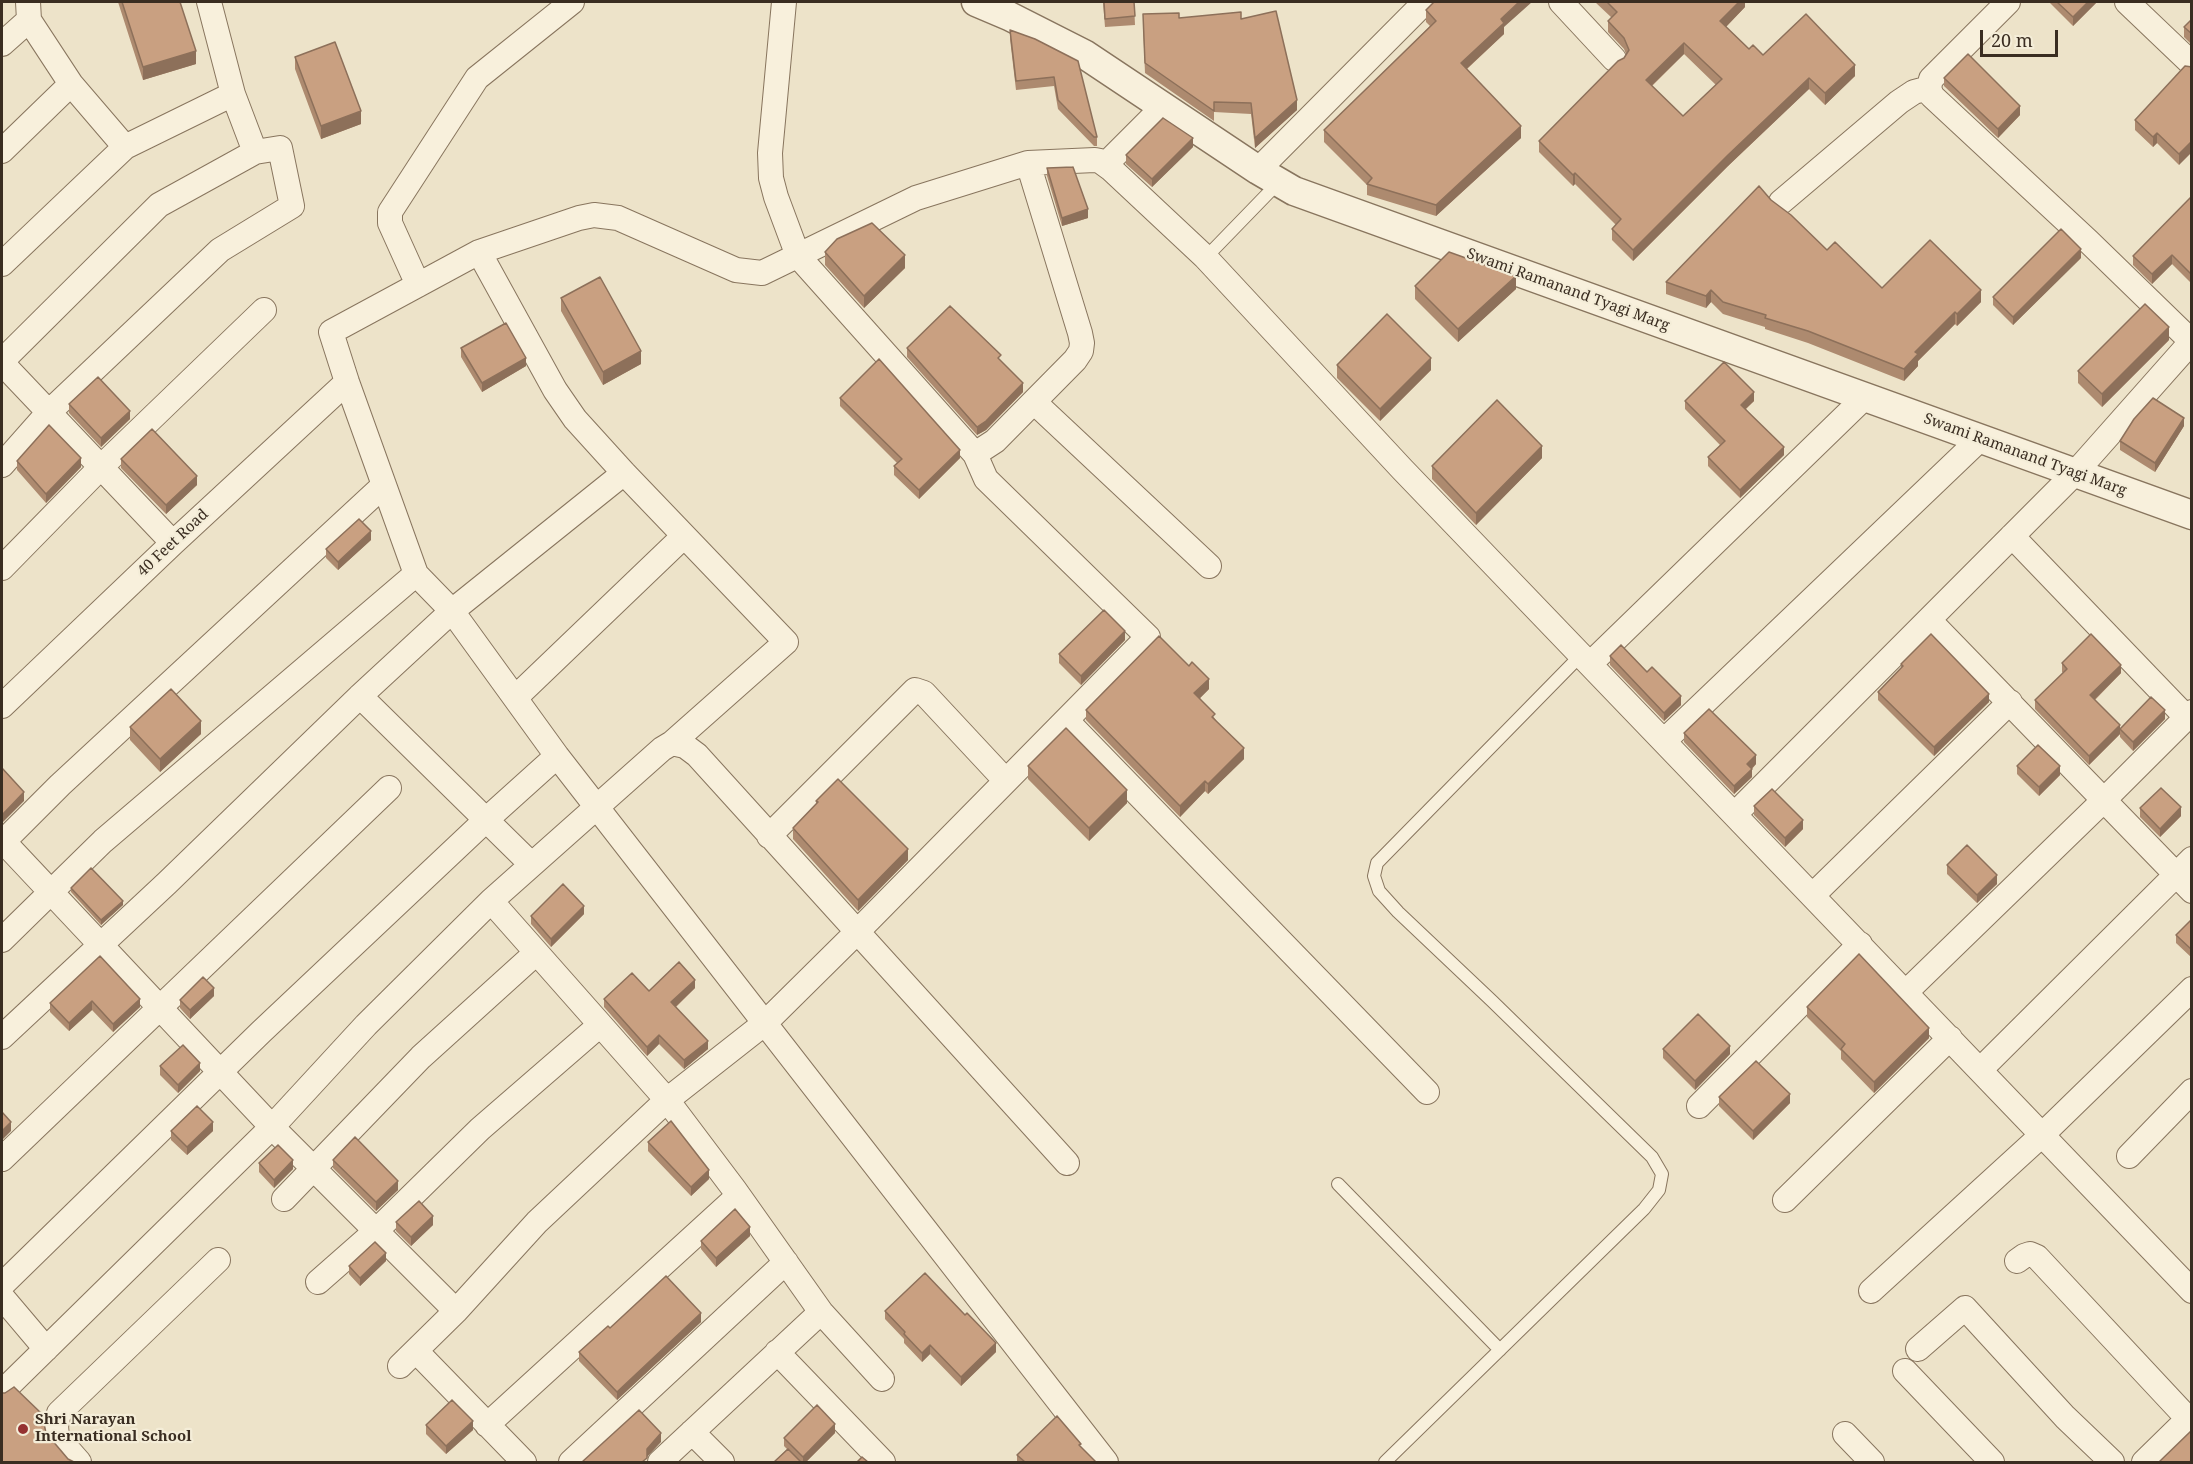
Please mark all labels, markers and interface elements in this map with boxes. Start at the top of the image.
scale bar [1983,18,2061,56]
text: 20 m [1991,28,2033,52]
street label: Swami Ramanand Tyagi Marg [1464,245,1672,335]
street label: Swami Ramanand Tyagi Marg [1921,410,2129,500]
street label: 40 Feet Road [134,506,212,580]
place label: Shri Narayan International School [35,1411,192,1446]
marker: Shri Narayan International School [16,1422,30,1436]

